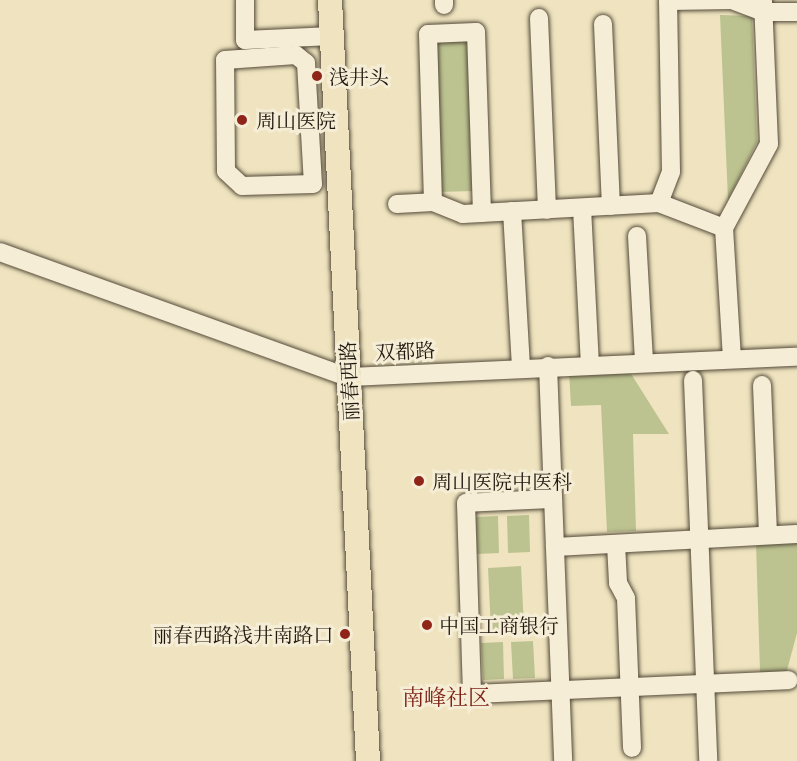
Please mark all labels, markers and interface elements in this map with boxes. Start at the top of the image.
place label: 浅井头 [329,64,389,88]
marker: 浅井头 [310,69,324,83]
place label: 周山医院 [256,108,336,132]
marker: 周山医院 [233,111,251,129]
street label: 双都路 [374,337,436,365]
street label: 丽春西路 [335,340,363,422]
place label: 周山医院中医科 [432,469,572,493]
marker: 周山医院中医科 [410,472,428,490]
place label: 中国工商银行 [439,613,559,637]
marker: 中国工商银行 [420,618,434,632]
place label: 丽春西路浅井南路口 [153,622,333,646]
marker: 丽春西路浅井南路口 [338,627,352,641]
district label: 南峰社区 [402,685,490,711]

